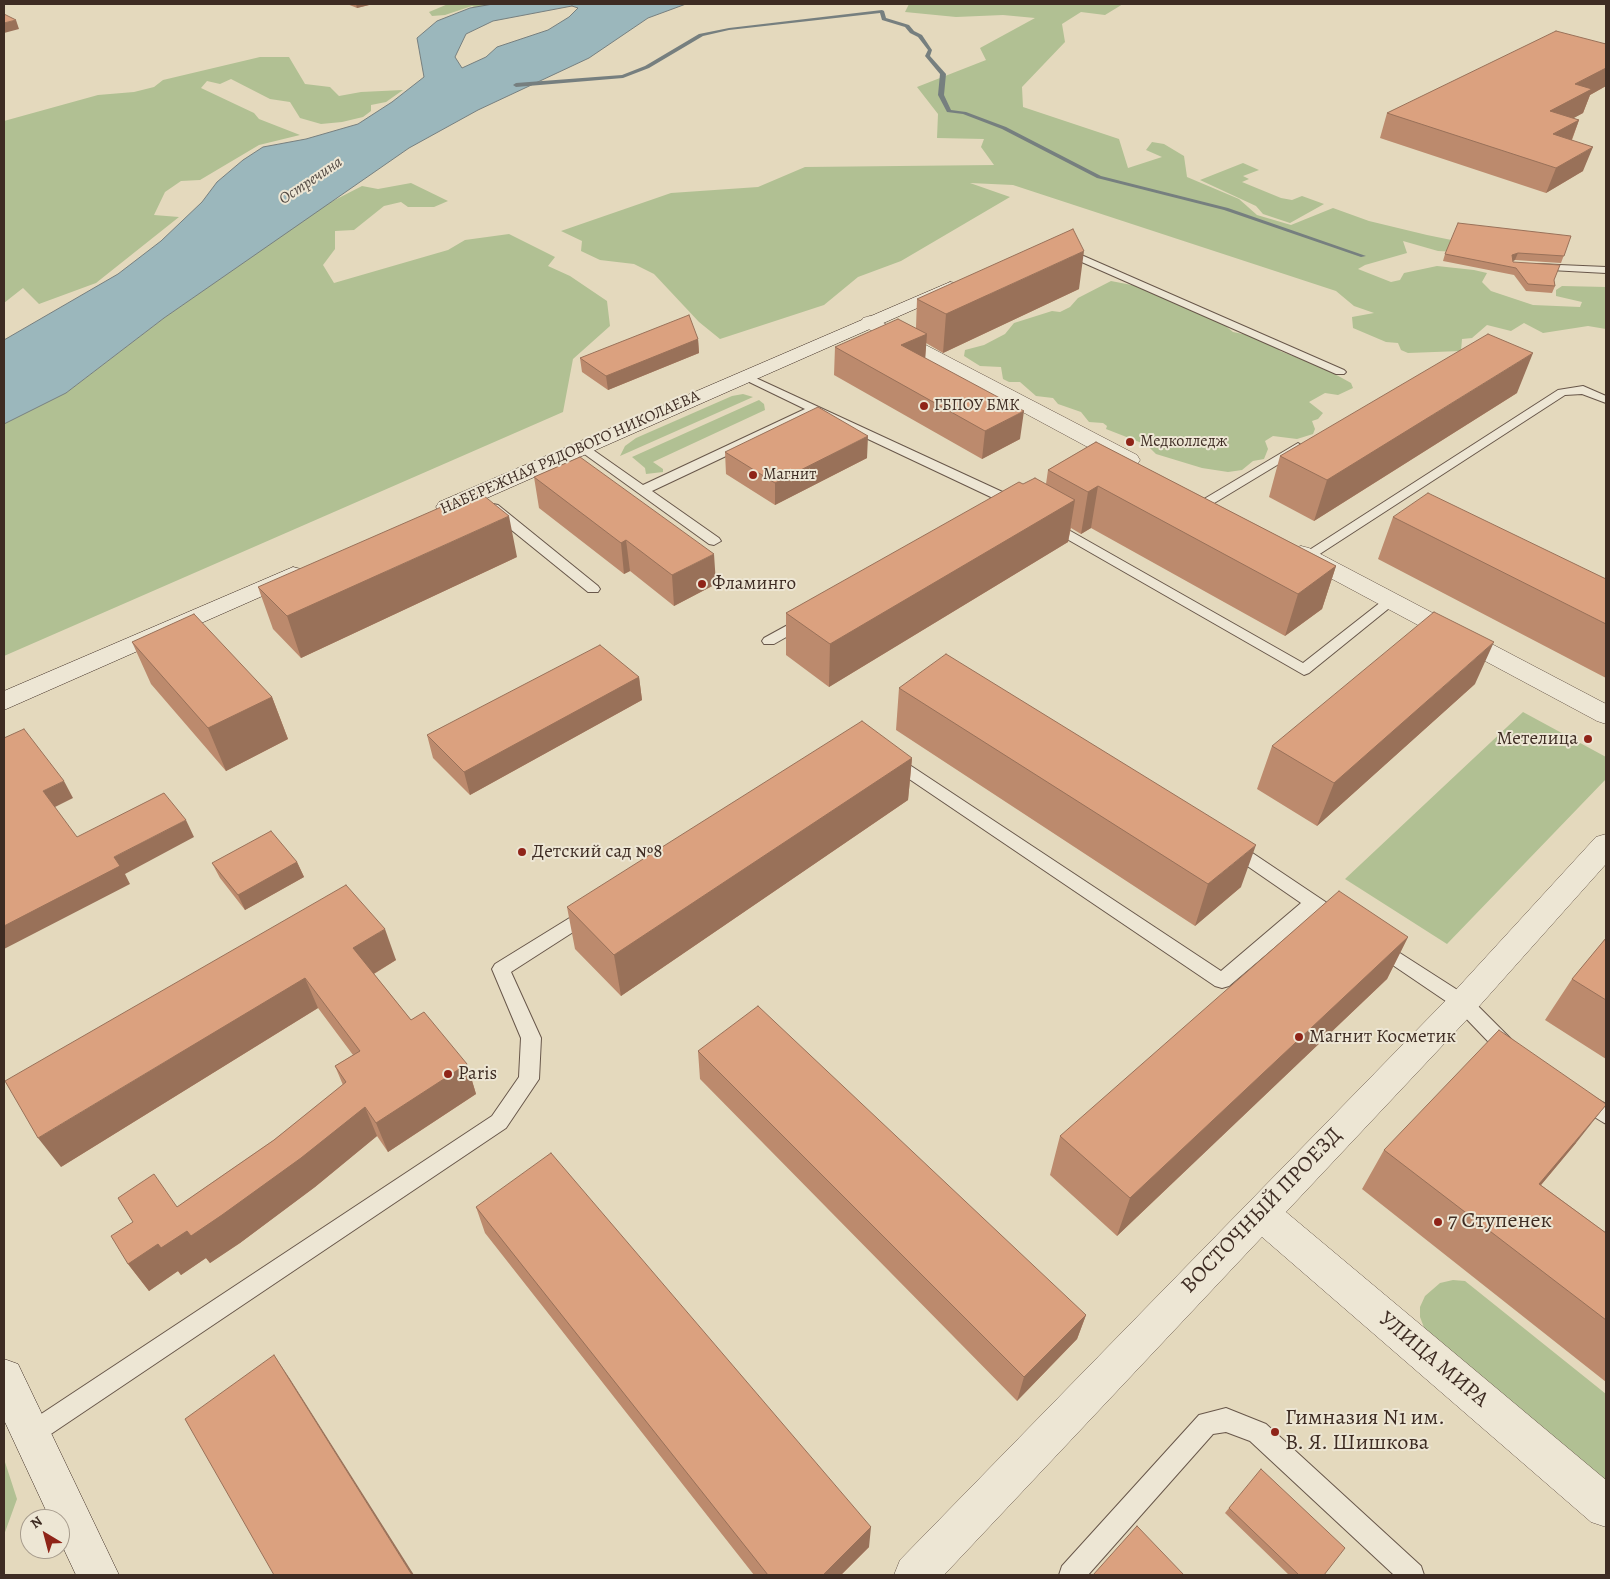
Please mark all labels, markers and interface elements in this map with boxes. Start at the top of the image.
water label: Остречина [276,153,346,209]
street label: НАБЕРЕЖНАЯ РЯДОВОГО НИКОЛАЕВА [437,387,703,519]
place label: ГБПОУ БМК [934,396,1020,416]
marker: ГБПОУ БМК [918,400,930,412]
place label: Медколледж [1140,432,1228,452]
marker: Медколледж [1124,436,1136,448]
place label: Магнит [763,465,816,485]
marker: Магнит [747,469,759,481]
place label: Фламинго [712,573,796,595]
marker: Фламинго [696,578,708,590]
place label: Метелица [1497,728,1578,750]
marker: Метелица [1582,733,1594,745]
place label: Детский сад №8 [532,841,663,863]
marker: Детский сад №8 [516,846,528,858]
place label: Магнит Косметик [1309,1026,1456,1048]
marker: Магнит Косметик [1293,1031,1305,1043]
place label: Paris [458,1063,497,1085]
marker: Paris [442,1068,454,1080]
street label: ВОСТОЧНЫЙ ПРОЕЗД [1176,1123,1348,1299]
place label: 7 Ступенек [1448,1209,1552,1235]
marker: 7 Ступенек [1432,1216,1444,1228]
street label: УЛИЦА МИРА [1373,1306,1493,1414]
place label: Гимназия N1 им. В. Я. Шишкова [1285,1406,1445,1458]
marker: Гимназия N1 им. В. Я. Шишкова [1269,1426,1281,1438]
north arrow [20,1509,70,1559]
text: N [26,1512,46,1533]

